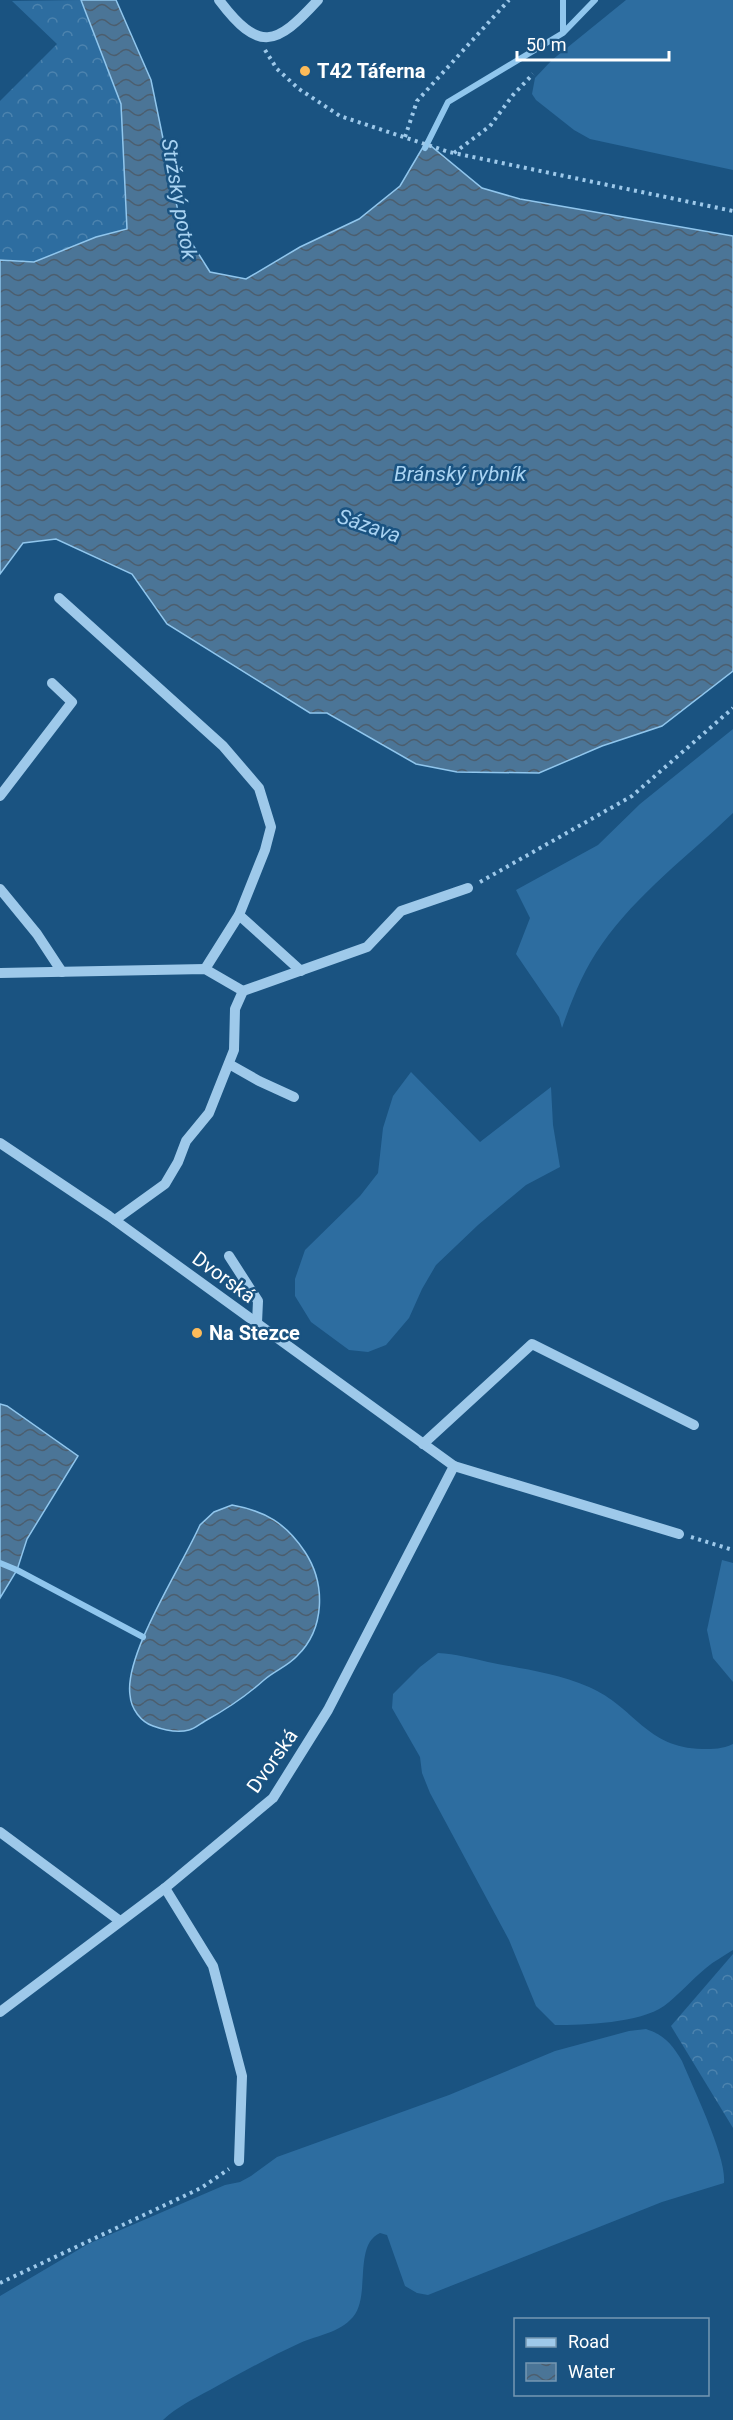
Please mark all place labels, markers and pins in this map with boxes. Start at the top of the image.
place label: T42 Táferna [317,59,426,83]
marker: T42 Táferna [298,64,312,78]
place label: Na Stezce [209,1321,300,1345]
marker: Na Stezce [190,1326,204,1340]

